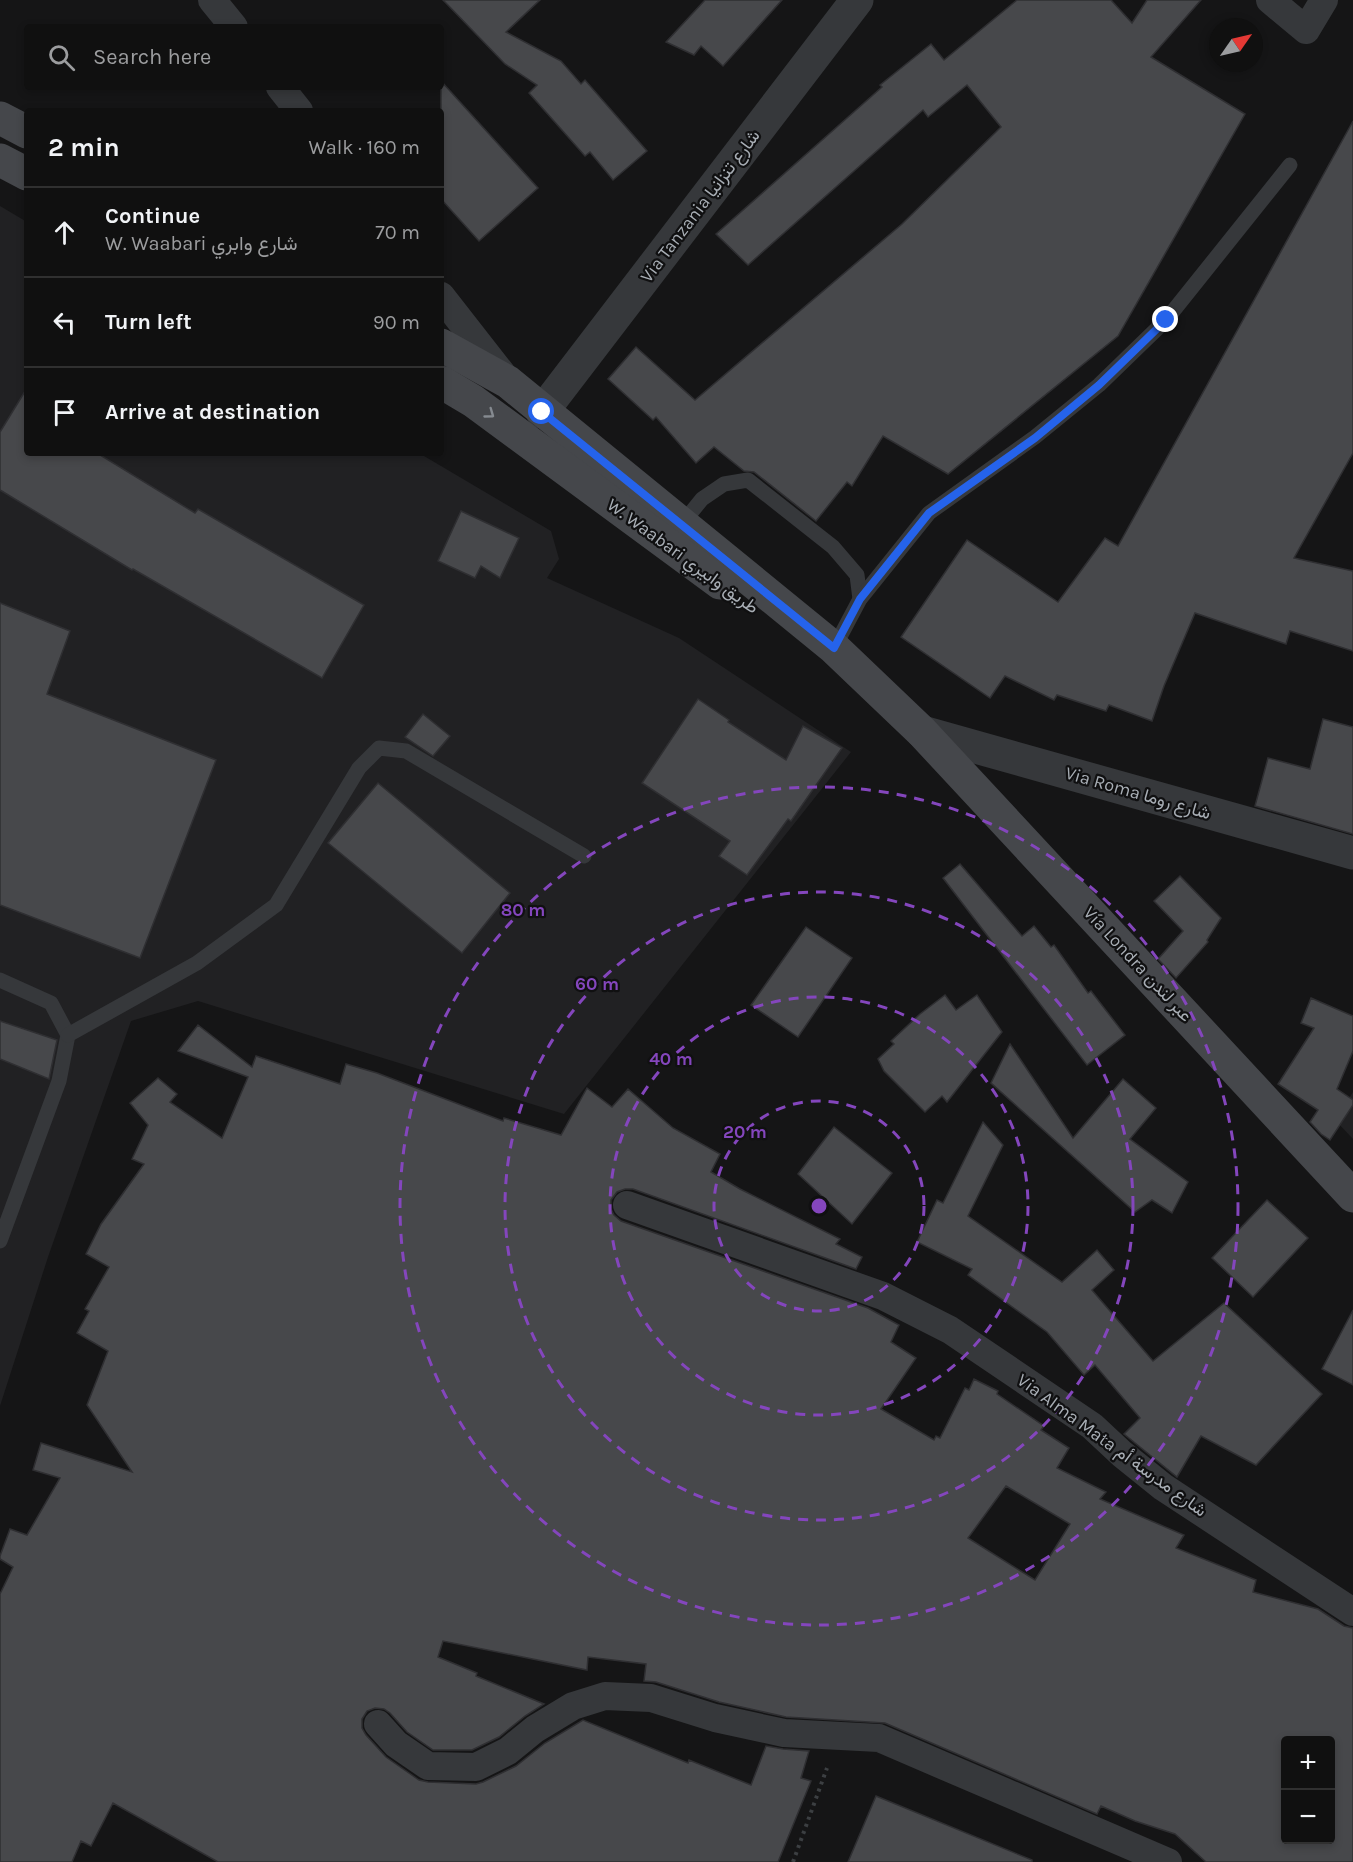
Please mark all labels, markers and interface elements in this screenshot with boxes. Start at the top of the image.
north arrow [1209,18,1263,72]
search box [24,24,444,90]
icon: search [45,41,78,74]
text: Search here [93,44,211,70]
street label: Via Tanzania شارع تنزانيا [635,125,765,287]
text: 2 min [48,132,120,163]
text: Walk · 160 m [308,136,420,159]
text: Continue [105,203,200,229]
icon: ahead [48,216,81,249]
text: 70 m [375,221,420,244]
text: W. Waabari شارع وابري [105,232,298,255]
icon: left [48,306,81,339]
route end [1152,306,1178,332]
text: Turn left [105,309,192,335]
text: 90 m [373,311,420,334]
icon: arrive [48,396,81,429]
route start [528,398,554,424]
text: Arrive at destination [105,399,320,425]
one-way arrow [484,407,495,418]
street label: W. Waabari طريق وابيري [600,494,763,622]
street label: Via Roma شارع روما [1062,762,1213,825]
text: 80 m [501,899,545,921]
street label: Vía Londra عبر لندن [1079,902,1197,1026]
text: 60 m [575,973,619,995]
text: 40 m [649,1048,693,1070]
text: 20 m [723,1121,767,1143]
centre of rings [809,1196,829,1216]
street label: Via Alma Mata شارع مدرسة أم [1012,1369,1211,1522]
map controls [1281,1736,1335,1844]
button: + [1281,1736,1335,1790]
button: − [1281,1790,1335,1844]

